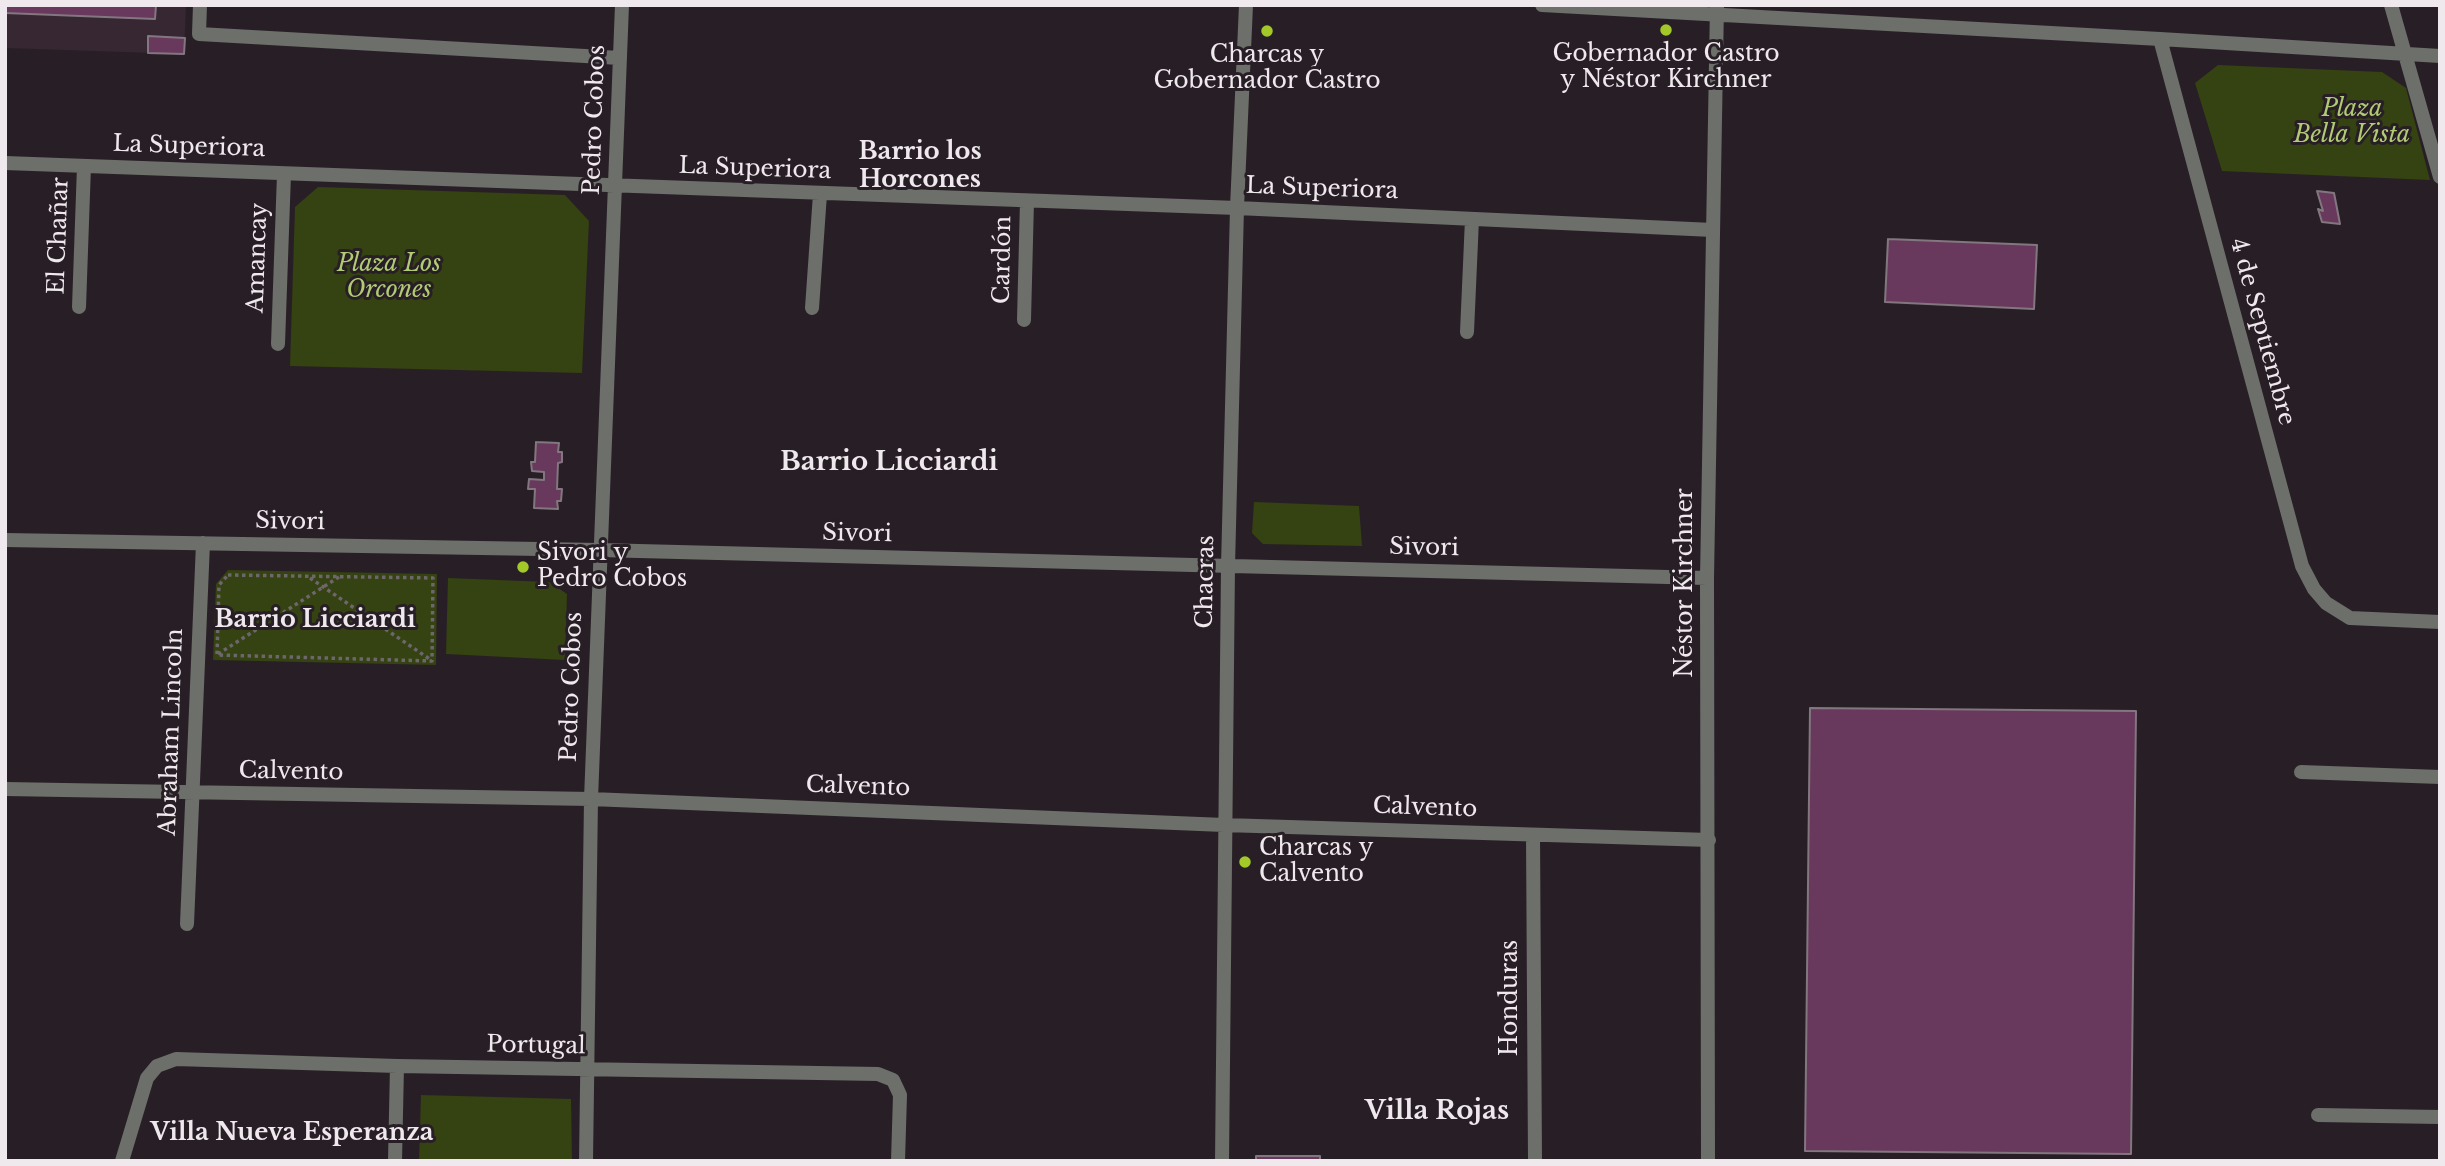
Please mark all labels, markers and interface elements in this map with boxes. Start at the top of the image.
marker: Gobernador Castro y Néstor Kirchner [1658,22,1674,38]
marker: Charcas y Gobernador Castro [1259,23,1275,39]
place label: Gobernador Castro y Néstor Kirchner [1552,41,1780,95]
place label: Charcas y Gobernador Castro [1153,42,1381,96]
street label: Pedro Cobos [579,44,611,196]
park label: Plaza Bella Vista [2294,96,2410,150]
street label: La Superiora [112,131,266,163]
district label: Barrio los Horcones [858,138,982,194]
street label: La Superiora [678,153,832,185]
street label: La Superiora [1245,173,1399,205]
street label: El Chañar [43,177,75,295]
street label: Amancay [242,202,274,314]
street label: Cardón [988,216,1018,304]
street label: 4 de Septiembre [2224,236,2300,428]
park label: Plaza Los Orcones [337,251,441,305]
district label: Barrio Licciardi [780,447,998,479]
street label: Néstor Kirchner [1672,488,1700,678]
street label: Sivori [255,508,325,536]
street label: Sivori [822,520,892,548]
street label: Sivori [1389,534,1459,562]
street label: Chacras [1191,535,1221,629]
place label: Sivori y Pedro Cobos [537,540,687,594]
marker: Sivori y Pedro Cobos [515,559,531,575]
district label: Barrio Licciardi [214,606,416,634]
street label: Pedro Cobos [556,611,588,763]
street label: Abraham Lincoln [155,628,189,836]
street label: Calvento [238,757,344,787]
street label: Calvento [805,771,911,803]
street label: Calvento [1372,792,1478,824]
place label: Charcas y Calvento [1259,835,1374,889]
marker: Charcas y Calvento [1237,854,1253,870]
street label: Honduras [1497,940,1525,1056]
street label: Portugal [486,1031,586,1061]
district label: Villa Rojas [1365,1096,1509,1128]
district label: Villa Nueva Esperanza [150,1119,434,1147]

